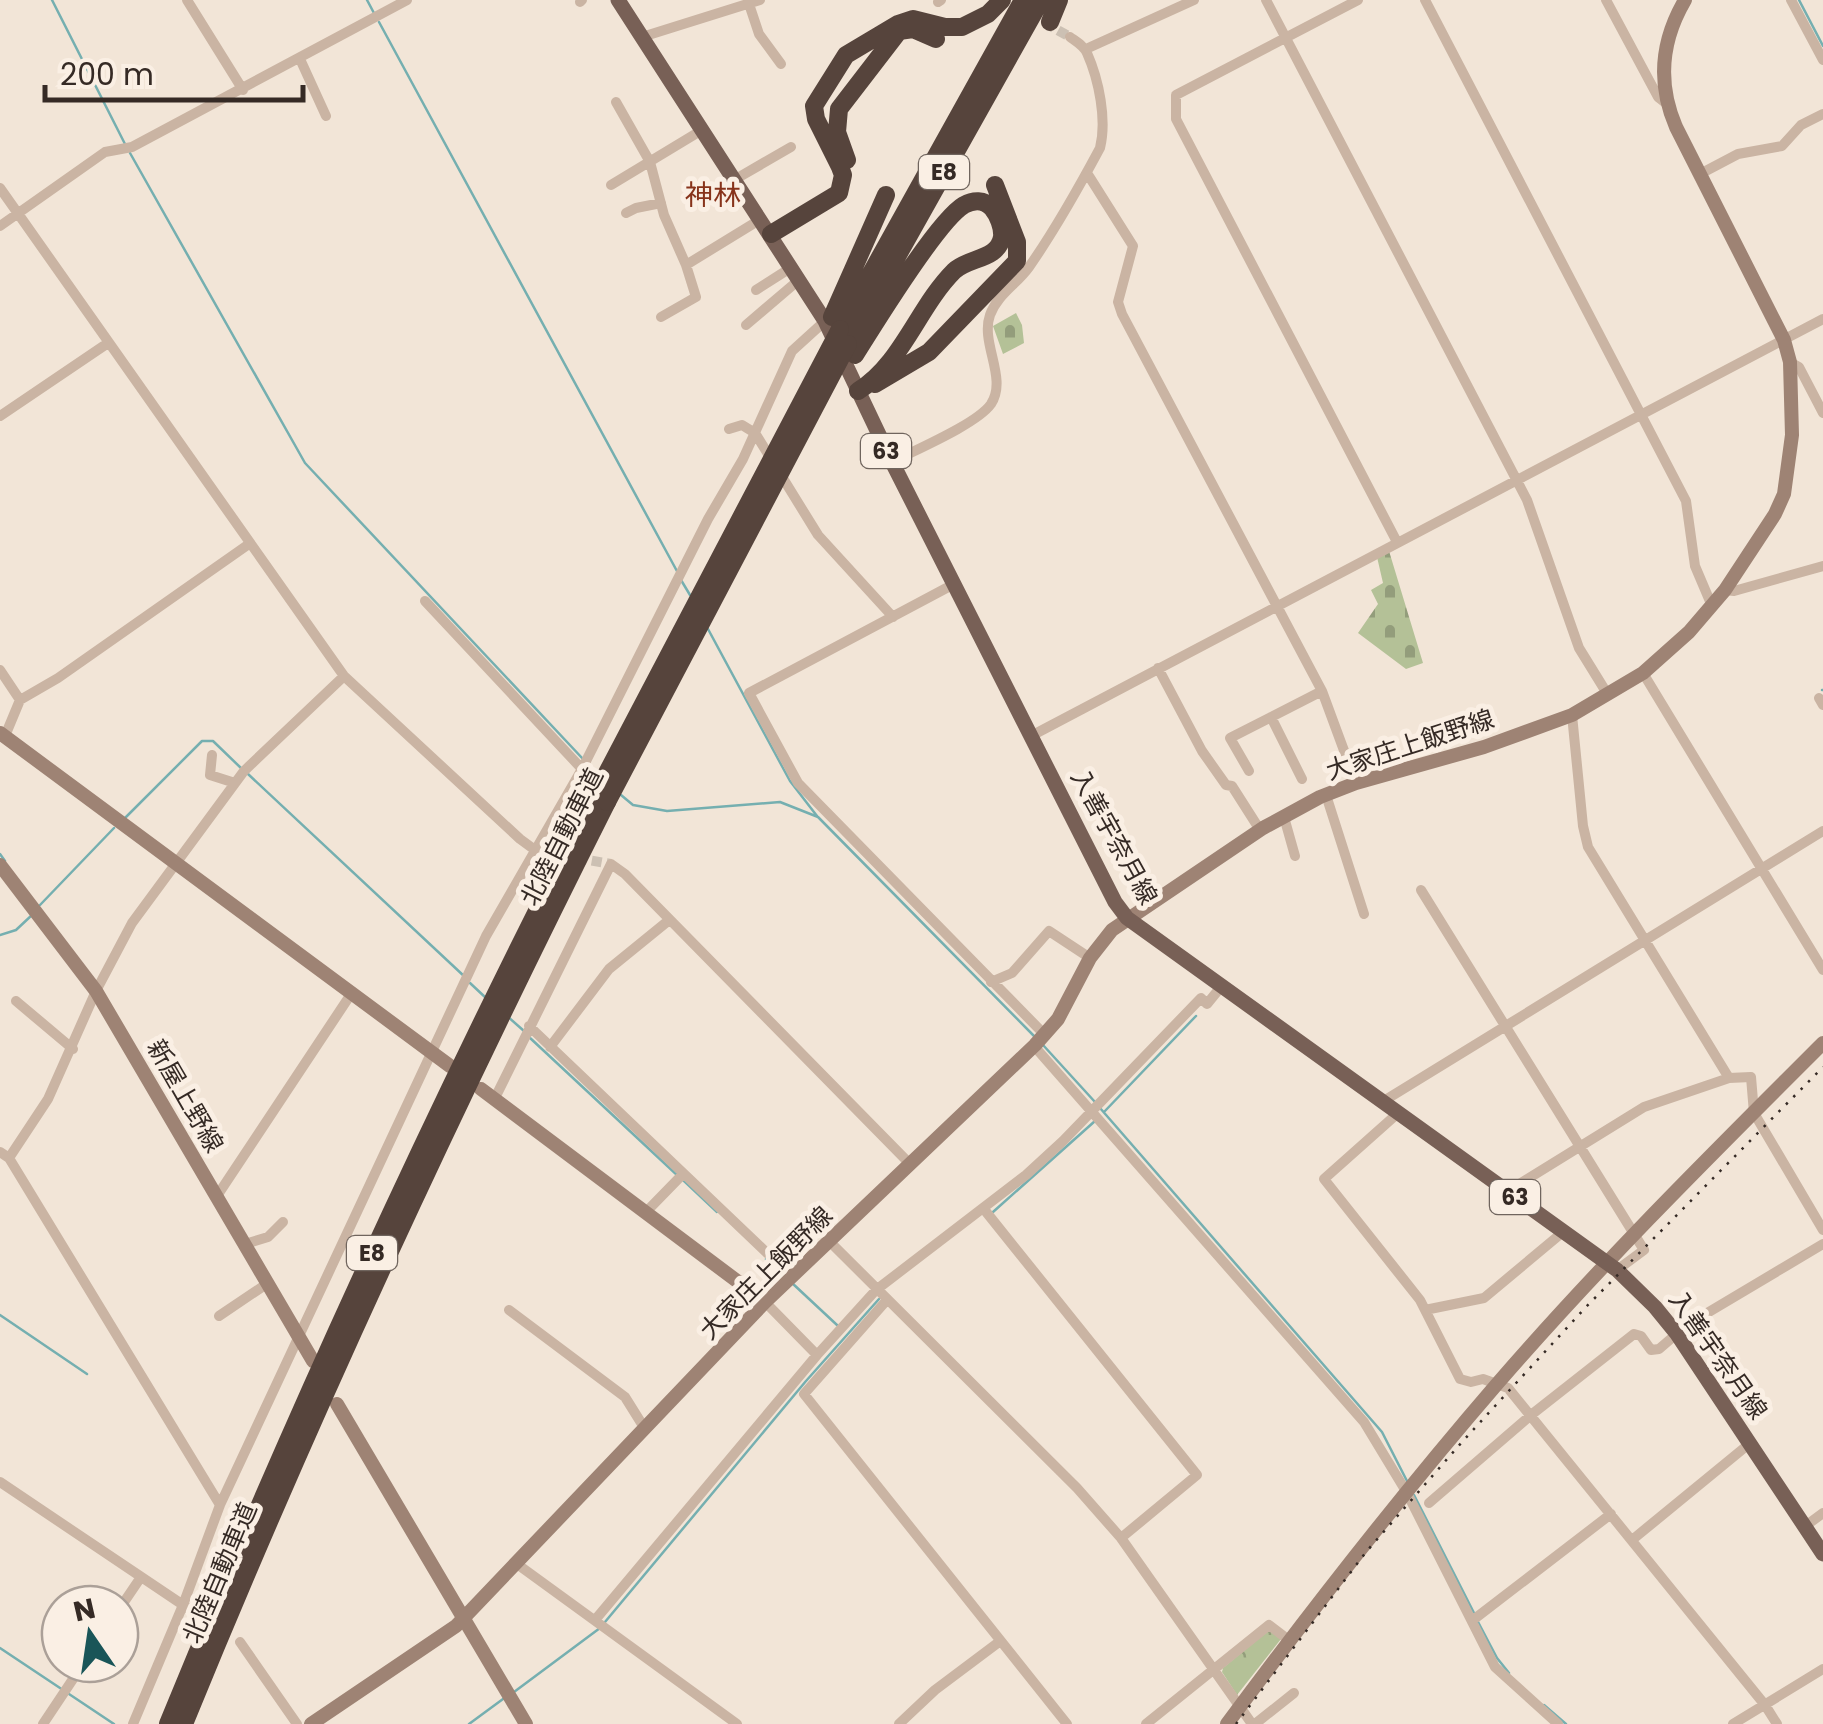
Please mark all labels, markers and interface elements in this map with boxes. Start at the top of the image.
scale bar [45,40,302,102]
text: 200 m [60,53,154,96]
road number: E8 [919,155,969,189]
district label: 神林 [685,176,741,215]
road number: 63 [861,434,911,468]
street label: 大家庄上飯野線 [1321,701,1499,789]
street label: 北陸自動車道 [512,762,612,912]
street label: 入善宇奈月線 [1062,763,1166,911]
street label: 新屋上野線 [139,1033,231,1159]
road number: 63 [1490,1180,1540,1214]
street label: 大家庄上飯野線 [692,1199,840,1347]
road number: E8 [347,1236,397,1270]
street label: 入善宇奈月線 [1661,1284,1775,1426]
street label: 北陸自動車道 [175,1497,265,1649]
north arrow [40,1584,140,1684]
text: N [70,1589,99,1631]

